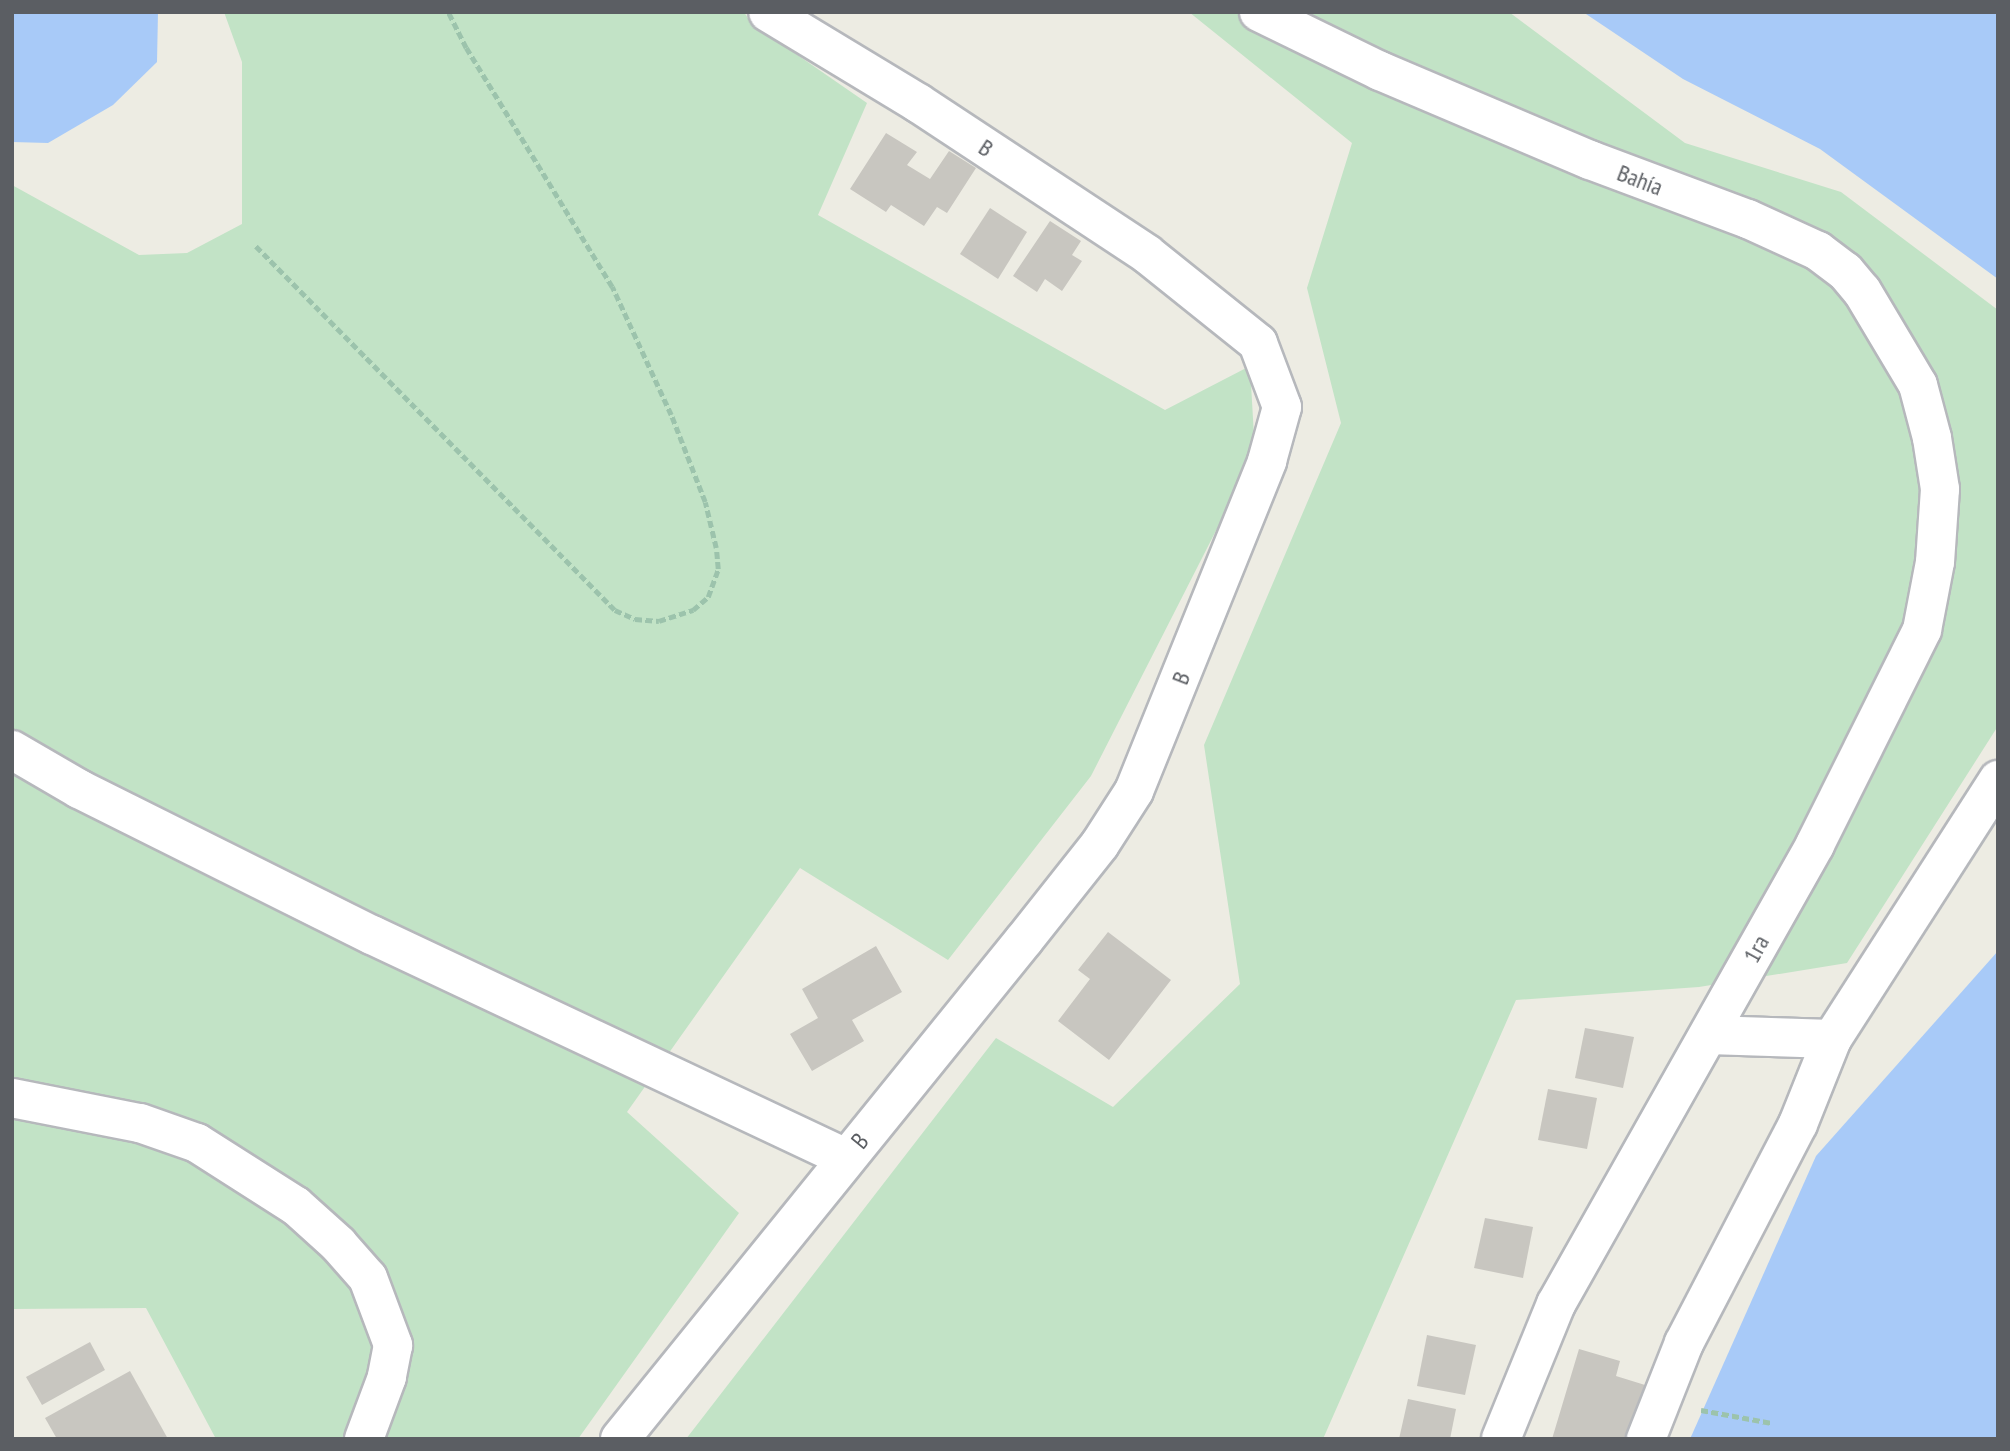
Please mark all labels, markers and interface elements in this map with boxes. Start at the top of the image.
street label: B [973,133,999,163]
street label: Bahía [1613,158,1667,202]
street label: B [1166,668,1196,688]
street label: 1ra [1737,930,1775,968]
street label: B [845,1128,875,1154]

